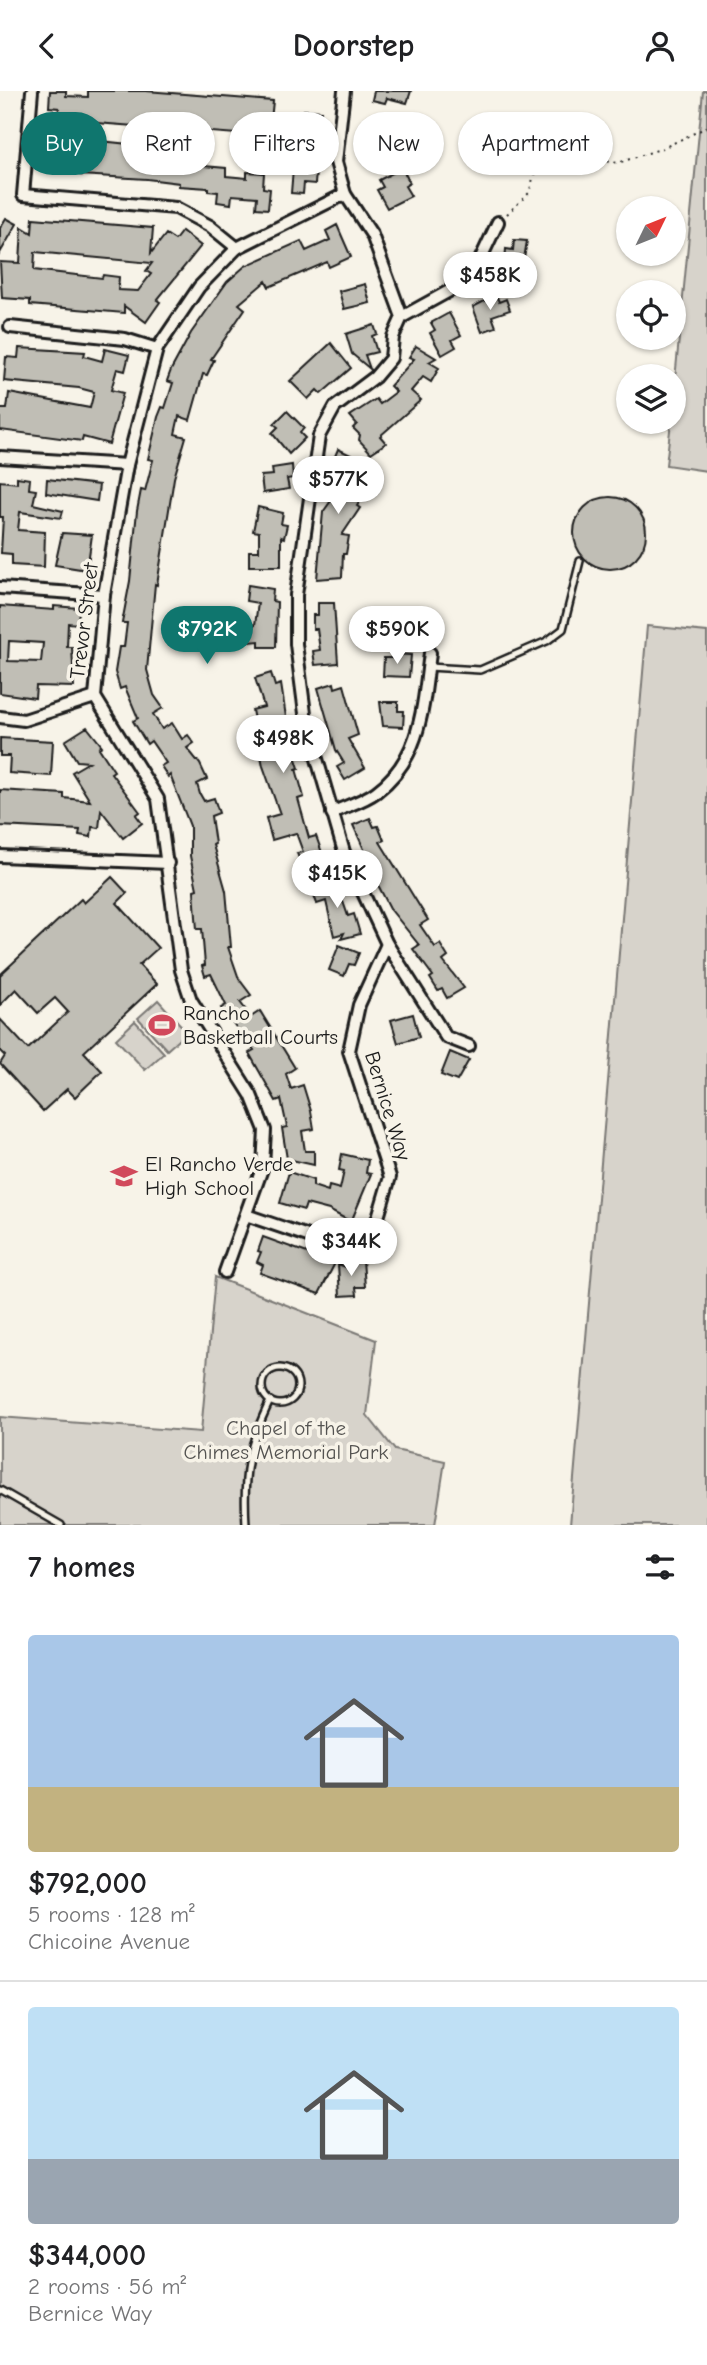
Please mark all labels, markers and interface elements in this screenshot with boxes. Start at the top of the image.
icon: back [28,27,66,65]
text: Doorstep [293,27,414,64]
icon: person [641,27,679,65]
chip: Buy [21,112,107,175]
chip: Rent [121,112,215,175]
chip: Filters [229,112,339,175]
chip: New [353,112,444,175]
chip: Apartment [458,112,613,175]
north arrow [616,196,686,266]
map controls [616,196,686,434]
pin: $458K [441,253,539,312]
text: $458K [459,261,521,288]
button: locate [616,280,686,350]
button: layers [616,364,686,434]
pin: $577K [289,457,387,516]
text: $577K [308,465,368,492]
street label: Trevor Street [65,561,103,680]
pin: $792K [158,607,256,666]
pin: $590K [348,607,446,666]
text: $792K [177,615,237,642]
text: $590K [365,615,429,642]
pin: $498K [234,715,332,775]
text: $498K [252,724,314,751]
pin: $415K [288,851,386,910]
text: $415K [308,859,366,886]
place label: Rancho Basketball Courts [183,1001,338,1049]
sports icon: Rancho Basketball Courts [147,1010,177,1040]
street label: Bernice Way [360,1048,416,1164]
place label: El Rancho Verde High School [145,1152,293,1200]
school or university icon: El Rancho Verde High School [109,1161,139,1191]
pin: $344K [302,1219,400,1278]
text: $344K [321,1227,381,1254]
park label: Chapel of the Chimes Memorial Park [184,1416,388,1464]
icon: filters [641,1548,679,1586]
text: 7 homes [28,1550,135,1585]
icon: home [291,1680,417,1806]
text: $792,000 [28,1866,147,1901]
text: 5 rooms · 128 m² [28,1901,195,1928]
text: Chicoine Avenue [28,1928,190,1955]
icon: home [291,2052,417,2178]
text: $344,000 [28,2238,146,2273]
text: 2 rooms · 56 m² [28,2273,186,2300]
text: Bernice Way [28,2300,152,2327]

